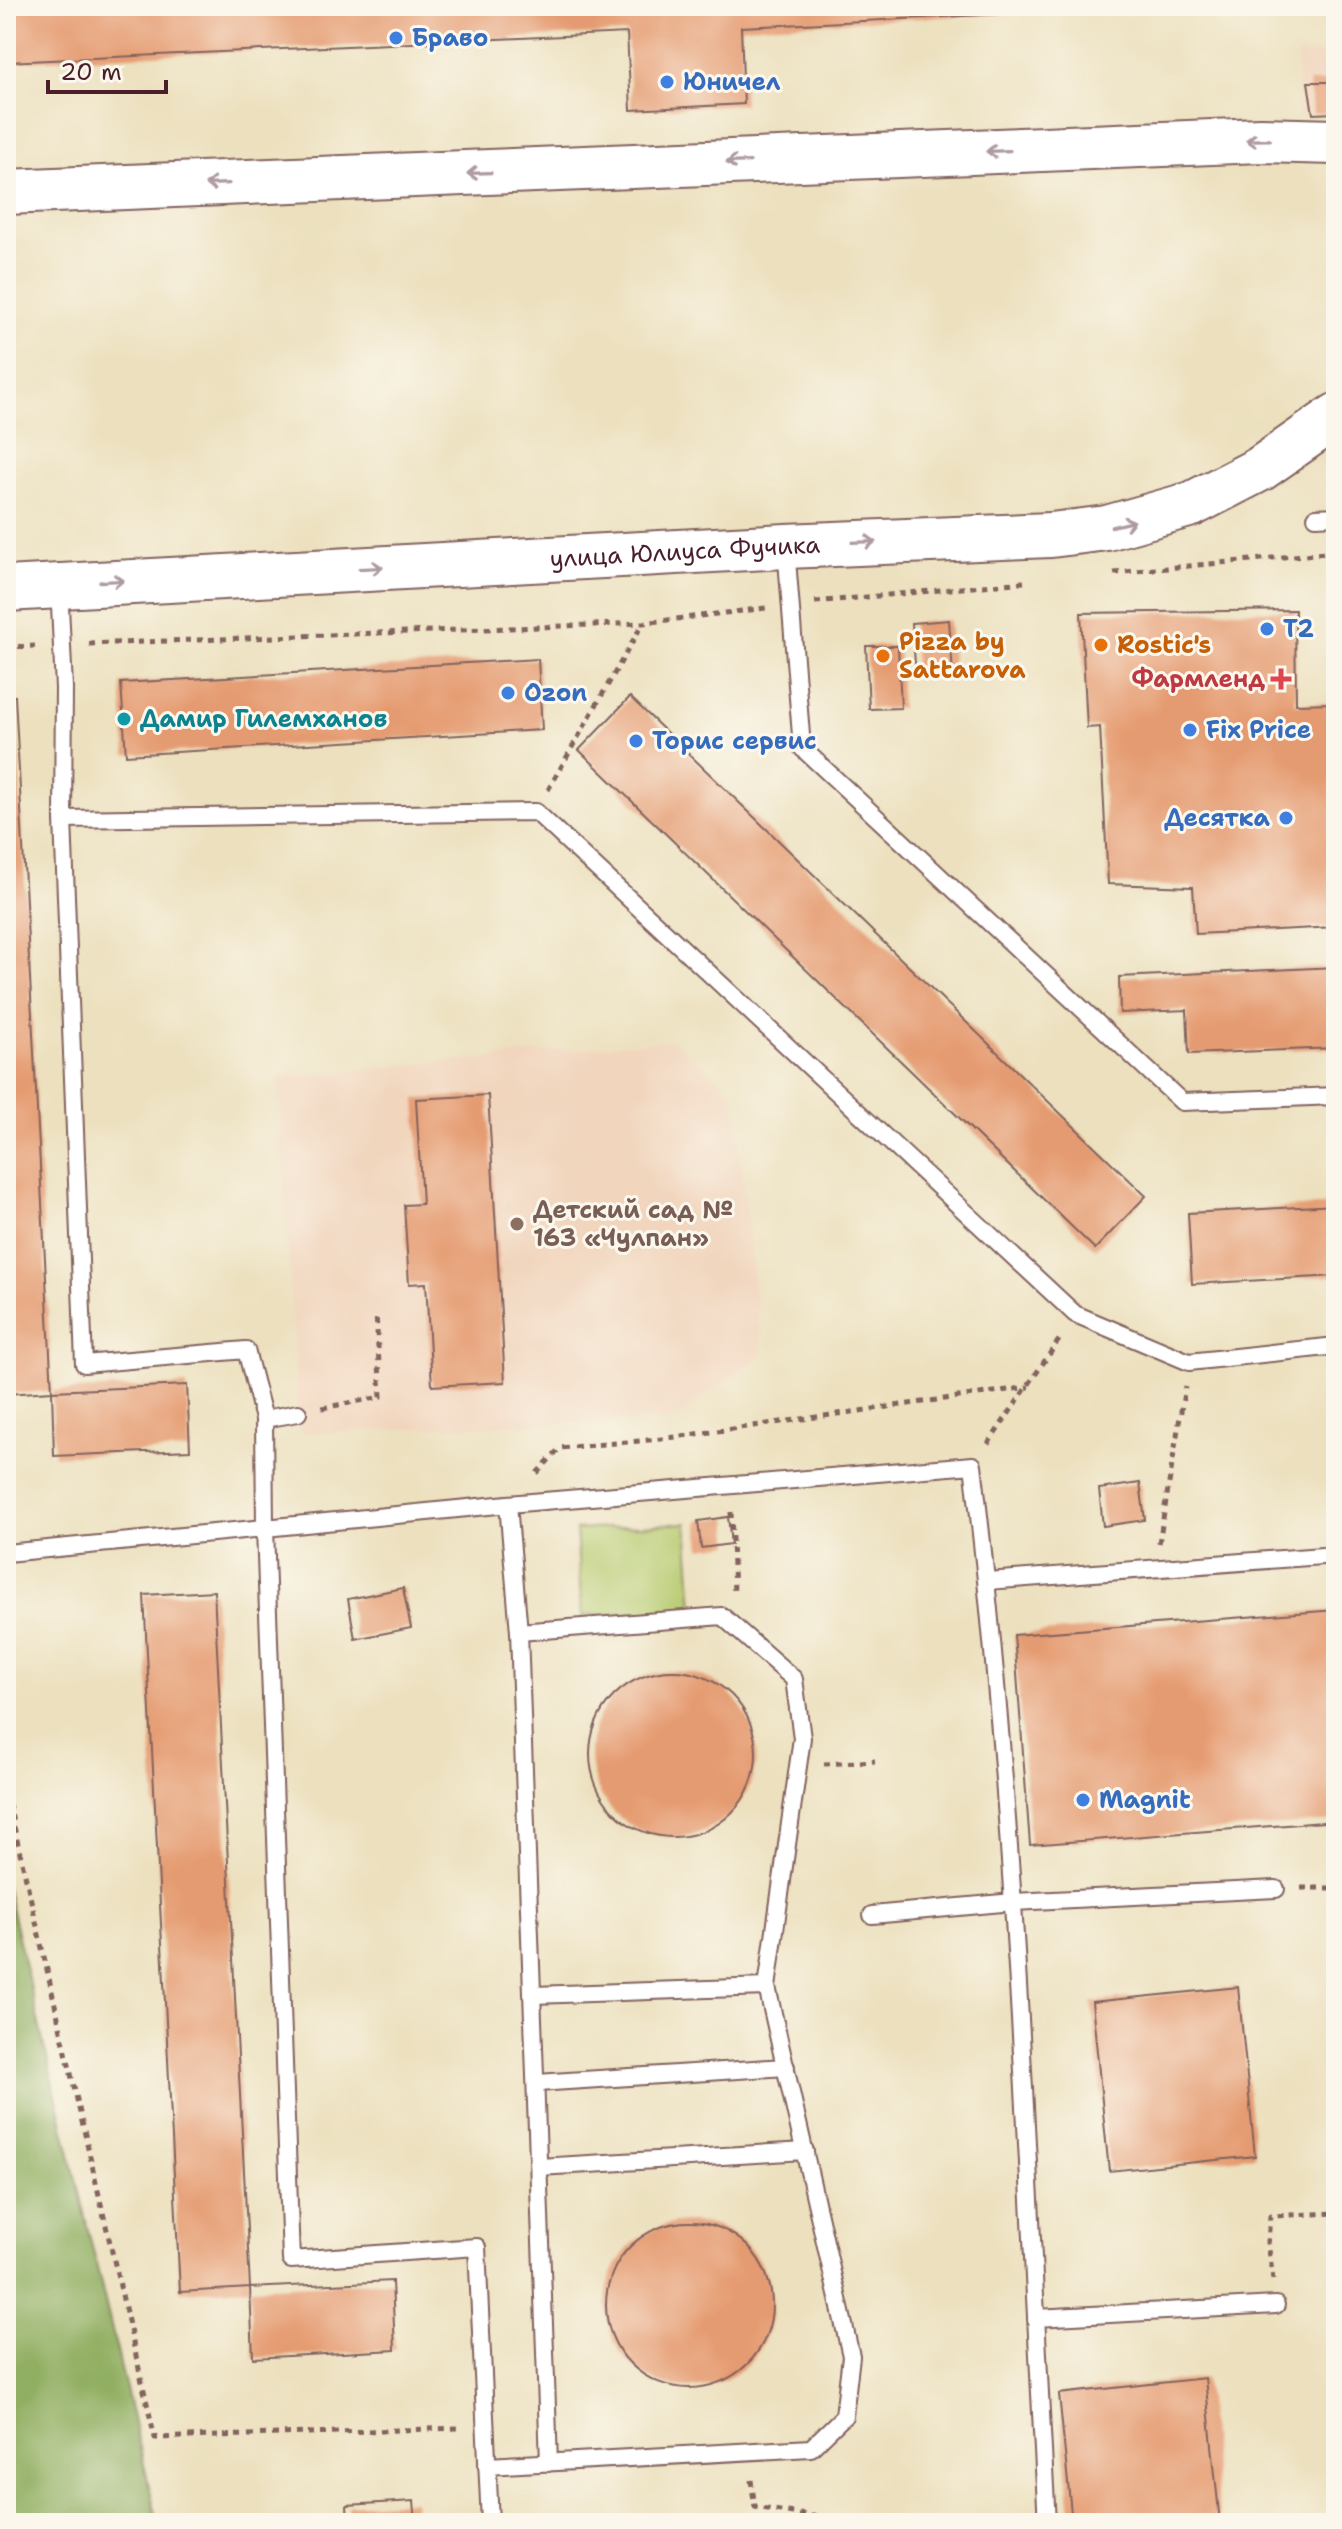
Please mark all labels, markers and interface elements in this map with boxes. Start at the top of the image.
place label: Браво [412,22,488,54]
marker: Браво [387,29,405,47]
scale bar [48,44,166,94]
text: 20 m [60,56,122,88]
place label: Юничел [683,66,781,98]
marker: Юничел [658,73,676,91]
one-way arrow [1245,133,1272,148]
one-way arrow [985,144,1012,159]
one-way arrow [726,155,752,170]
one-way arrow [466,166,493,181]
one-way arrow [204,177,231,192]
one-way arrow [1110,516,1136,531]
street label: улица Юлиуса Фучика [549,529,821,575]
one-way arrow [850,535,877,550]
one-way arrow [357,560,384,575]
one-way arrow [98,574,125,589]
place label: T2 [1283,613,1314,645]
marker: T2 [1258,620,1276,638]
place label: Pizza by Sattarova [899,626,1026,686]
place label: Rostic's [1117,629,1211,661]
marker: Rostic's [1092,636,1110,654]
marker: Pizza by Sattarova [874,647,892,665]
place label: Фармленд [1132,663,1265,695]
marker: Фармленд [1272,670,1290,688]
place label: Ozon [524,677,587,709]
marker: Ozon [499,684,517,702]
place label: Дамир Гилемханов [140,703,387,735]
marker: Дамир Гилемханов [115,710,133,728]
place label: Fix Price [1206,714,1311,746]
marker: Fix Price [1181,721,1199,739]
place label: Торис сервис [652,725,817,757]
marker: Торис сервис [627,732,645,750]
place label: Десятка [1164,802,1271,834]
marker: Десятка [1277,809,1295,827]
place label: Детский сад № 163 «Чулпан» [533,1194,733,1254]
marker: Детский сад № 163 «Чулпан» [508,1215,526,1233]
place label: Magnit [1099,1784,1191,1816]
marker: Magnit [1074,1791,1092,1809]

